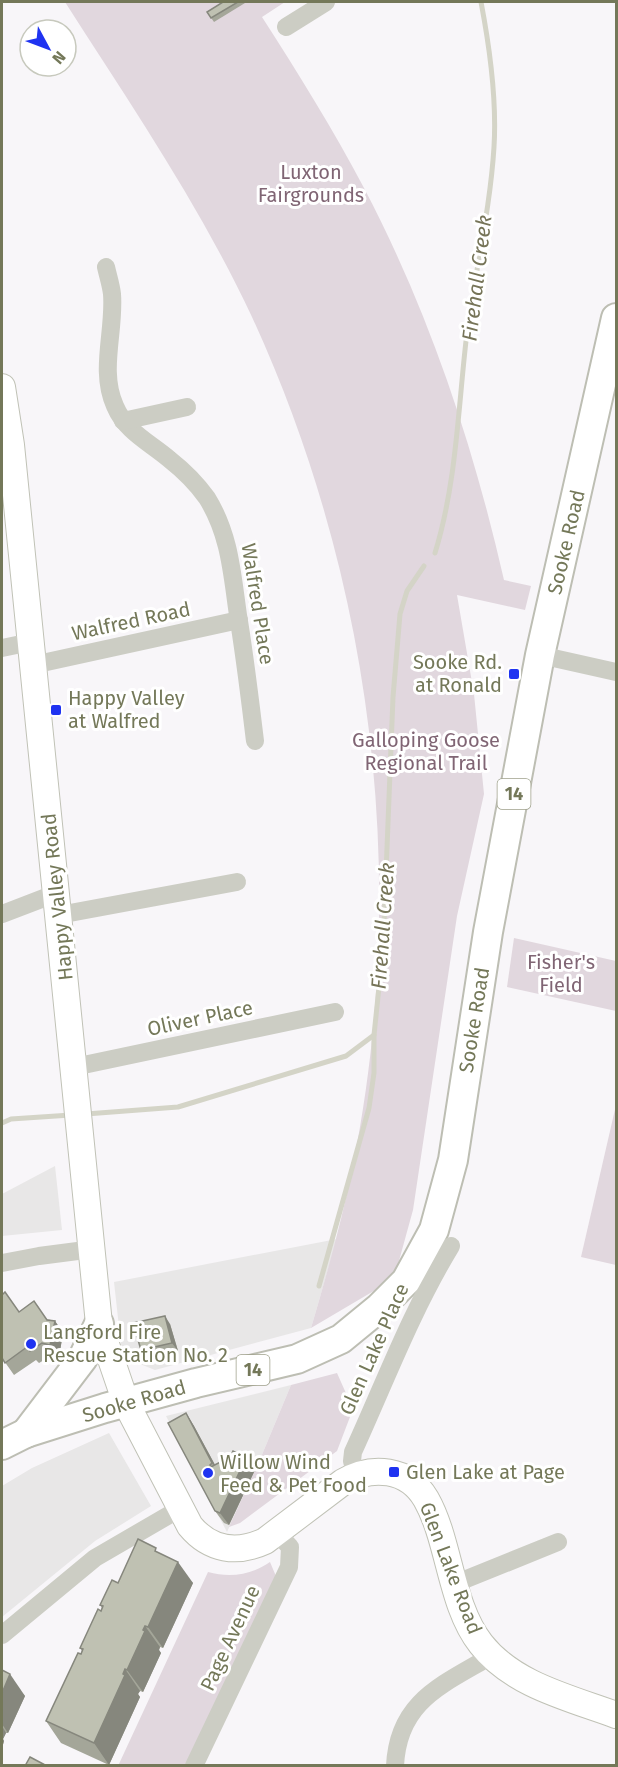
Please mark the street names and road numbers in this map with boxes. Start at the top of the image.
street label: Sooke Road [542,487,590,597]
street label: Walfred Place [237,542,279,666]
street label: Walfred Road [70,597,192,645]
road number: 14 [498,779,530,809]
street label: Happy Valley Road [36,812,78,982]
street label: Sooke Road [454,965,494,1075]
street label: Oliver Place [145,995,255,1041]
street label: Glen Lake Place [334,1280,414,1418]
road number: 14 [236,1355,270,1385]
street label: Sooke Road [79,1375,189,1427]
street label: Glen Lake Road [415,1499,487,1637]
street label: Page Avenue [195,1581,265,1695]

